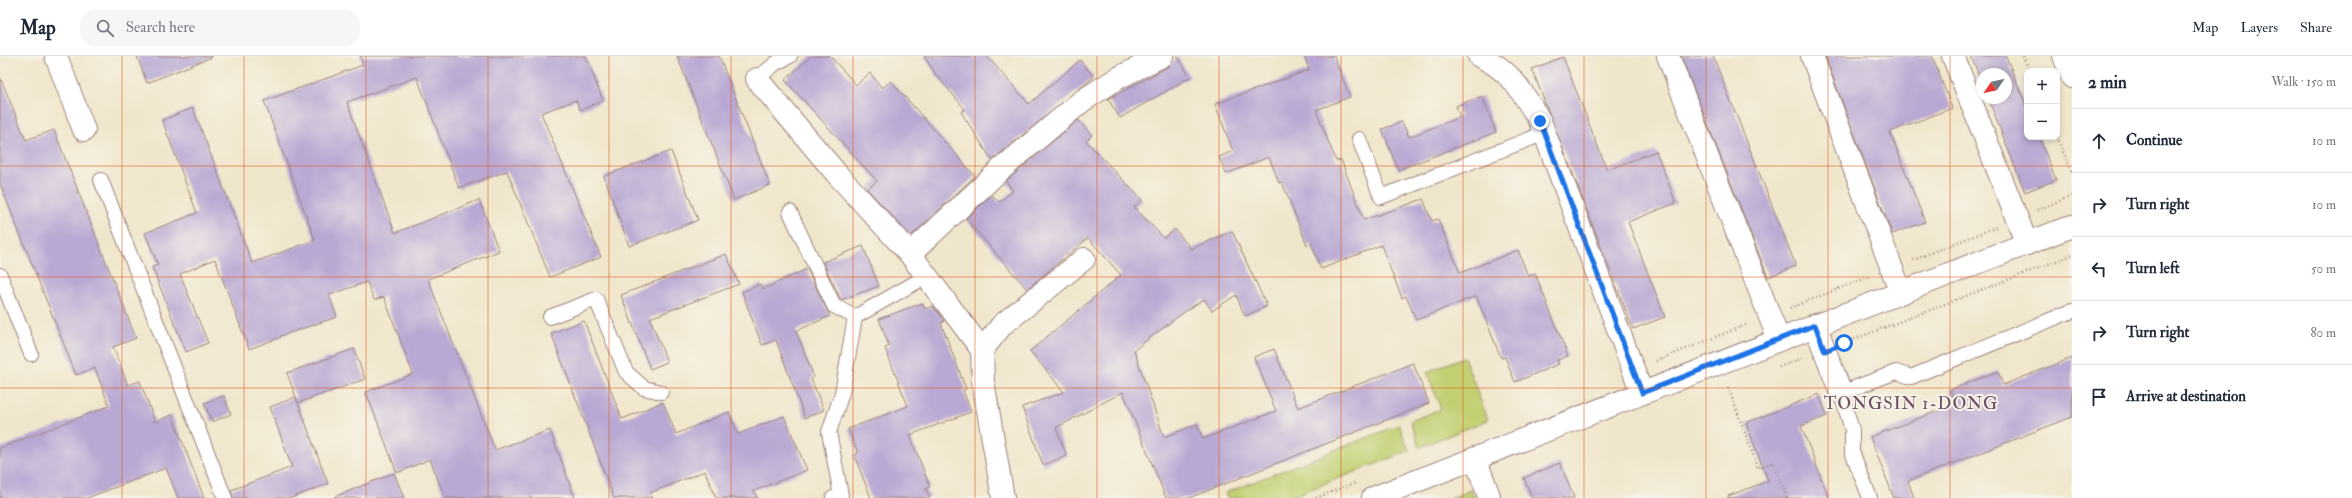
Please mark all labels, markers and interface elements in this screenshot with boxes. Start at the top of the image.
search box [80,10,360,46]
text: Map [20,16,56,40]
icon: search [94,17,116,39]
text: Search here [126,18,195,37]
text: Map [2192,19,2218,36]
text: Layers [2240,19,2278,36]
text: Share [2300,19,2332,36]
north arrow [1976,68,2012,104]
map controls [2024,68,2060,140]
button: + [2024,68,2060,104]
text: 2 min [2088,72,2127,93]
text: Walk · 150 m [2271,74,2336,90]
button: − [2024,104,2060,140]
route end [1531,112,1549,130]
icon: ahead [2088,130,2110,152]
text: Continue [2126,131,2182,150]
text: 10 m [2312,133,2336,149]
icon: right [2088,194,2110,216]
text: Turn right [2126,195,2189,214]
text: 10 m [2312,197,2336,213]
icon: left [2088,258,2110,280]
text: Turn left [2126,259,2180,278]
text: 50 m [2311,261,2336,277]
icon: right [2088,322,2110,344]
text: Turn right [2126,323,2189,342]
text: 80 m [2310,325,2336,341]
route start [1835,334,1853,352]
icon: arrive [2088,386,2110,408]
text: Arrive at destination [2126,387,2246,406]
district label: TONGSIN 1-DONG [1824,393,1998,414]

